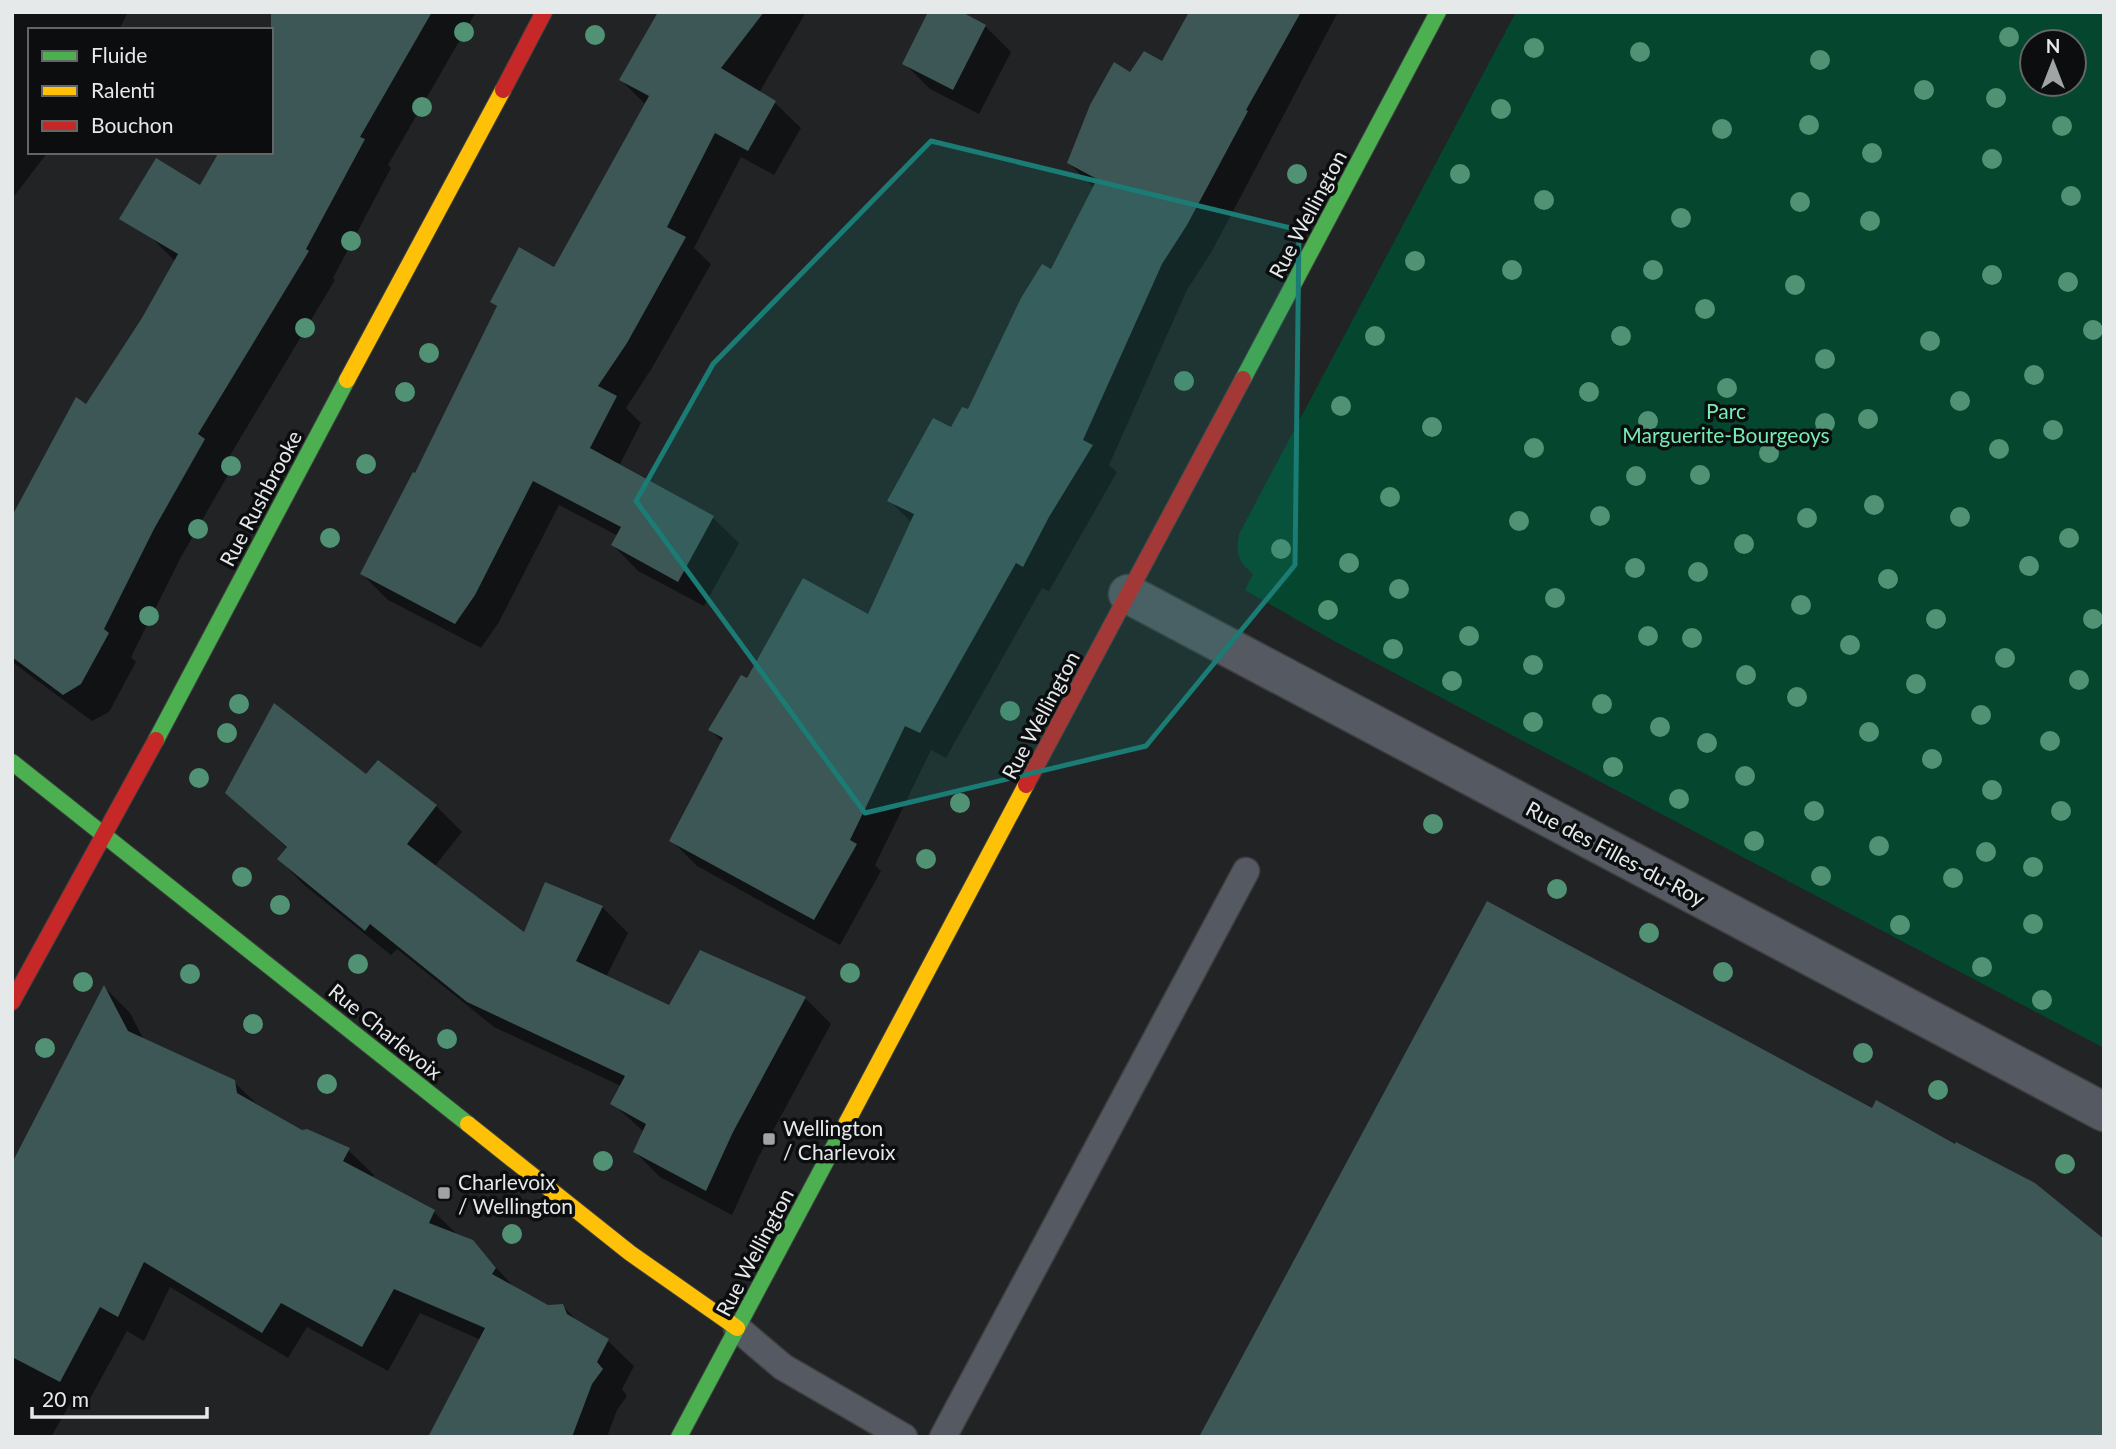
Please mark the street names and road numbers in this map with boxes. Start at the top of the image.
street label: Rue Wellington [1263,146,1351,282]
street label: Rue Rushbrooke [214,426,306,570]
street label: Rue Wellington [996,647,1084,783]
street label: Rue des Filles-du-Roy [1522,795,1710,911]
street label: Rue Charlevoix [324,978,448,1085]
street label: Rue Wellington [710,1184,798,1320]

